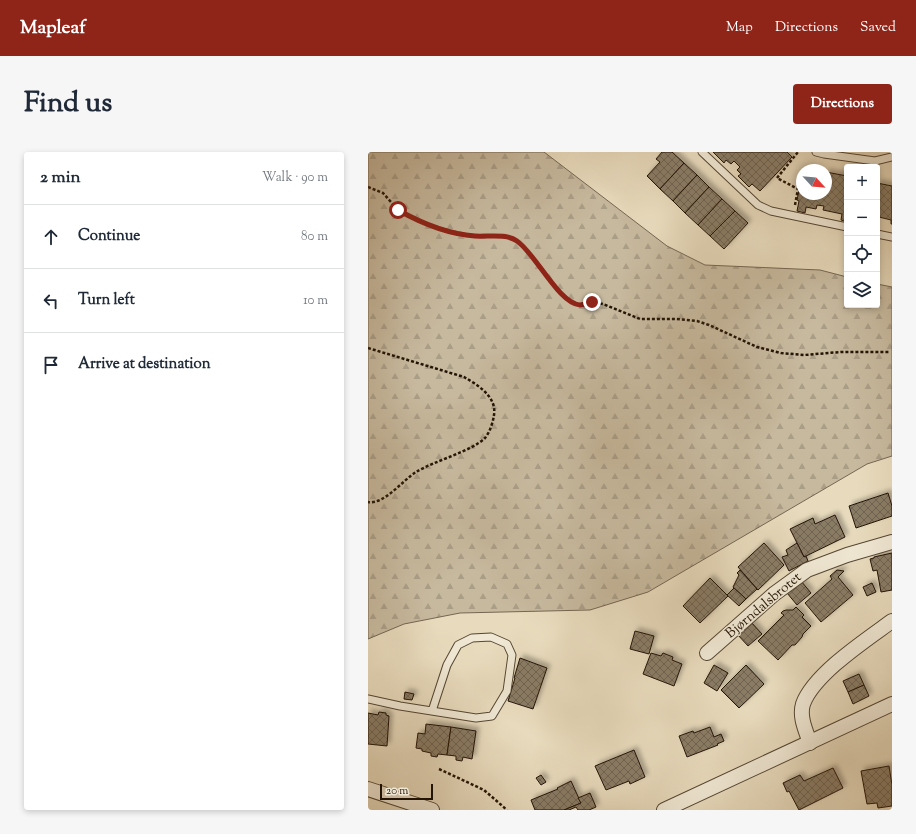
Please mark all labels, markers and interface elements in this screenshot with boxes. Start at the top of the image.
text: Mapleaf [20,15,86,42]
text: Map [726,18,753,38]
text: Directions [775,18,838,38]
text: Saved [860,18,896,38]
text: Find us [24,84,112,124]
button: Directions [793,84,892,124]
north arrow [796,164,832,200]
map controls [844,164,880,308]
button: + [844,164,880,200]
text: 2 min [40,166,81,190]
text: Walk · 90 m [262,169,328,187]
button: − [844,200,880,236]
route start [389,201,407,219]
icon: ahead [40,226,62,248]
text: Continue [78,226,140,247]
text: 80 m [301,228,328,246]
button: locate [844,236,880,272]
button: layers [844,272,880,308]
icon: left [40,290,62,312]
text: Turn left [78,290,135,311]
text: 10 m [303,292,328,310]
route end [583,293,601,311]
icon: arrive [40,354,62,376]
text: Arrive at destination [78,354,211,375]
street label: Bjørndalsbrotet [722,568,807,644]
scale bar [380,782,433,801]
text: 20 m [386,783,408,799]

